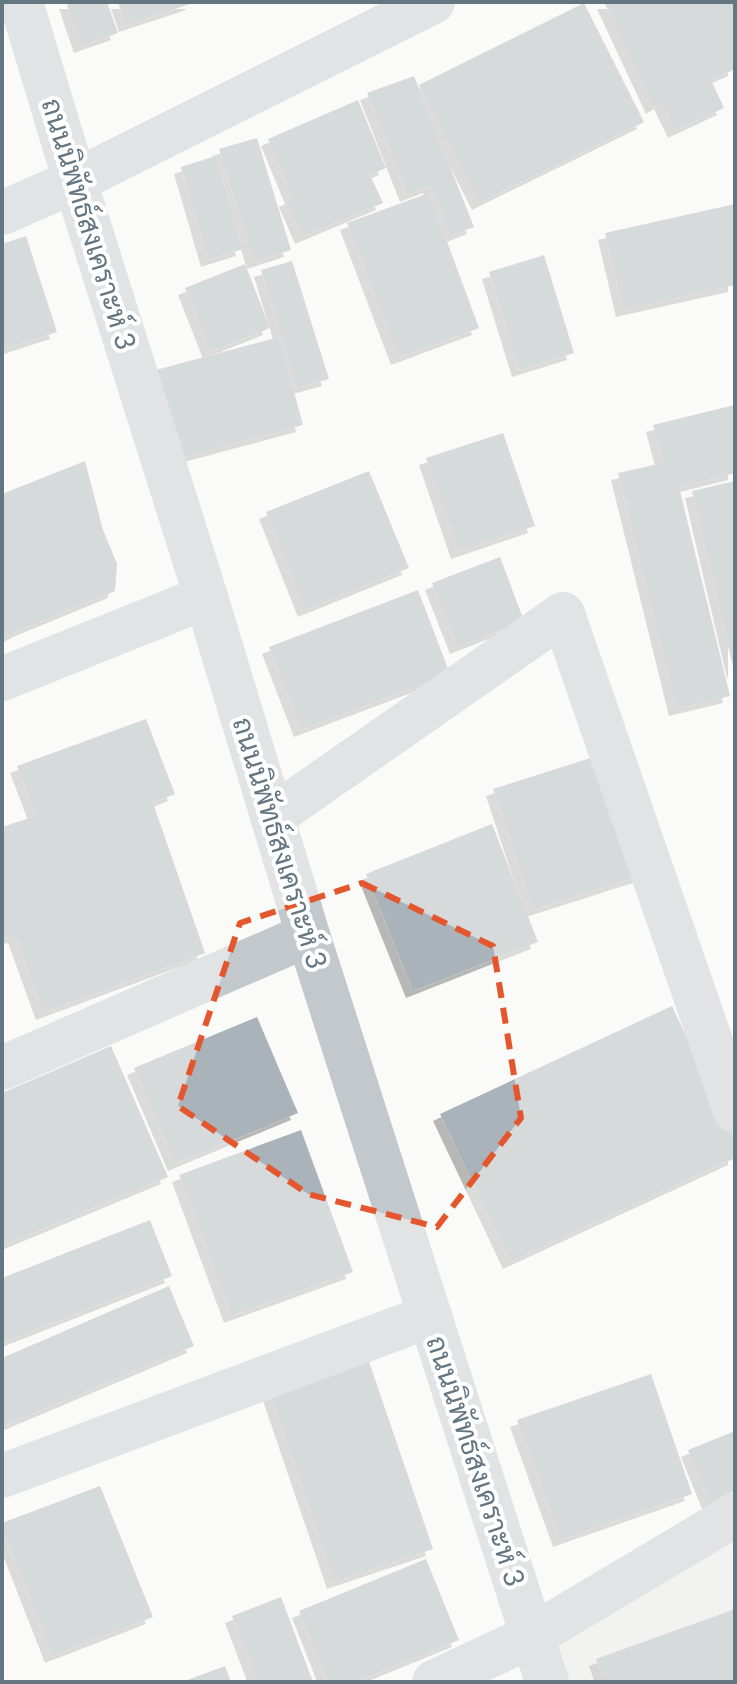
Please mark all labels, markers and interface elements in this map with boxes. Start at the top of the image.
street label: ถนนนิพัทธ์สงเคราะห์ 3 [35,93,145,354]
street label: ถนนนิพัทธ์สงเคราะห์ 3 [226,712,336,973]
street label: ถนนนิพัทธ์สงเคราะห์ 3 [420,1331,534,1590]

